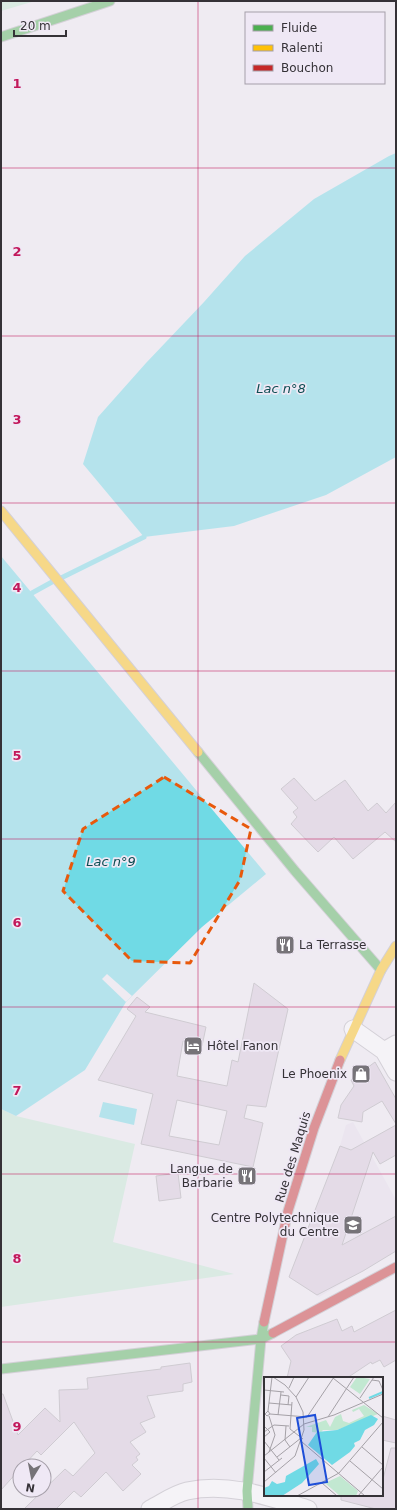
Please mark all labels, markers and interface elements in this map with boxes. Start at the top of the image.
scale bar [14,12,66,38]
legend [245,12,385,84]
text: 20 m [20,19,51,33]
text: Fluide [281,21,317,35]
text: Ralenti [281,41,323,55]
text: Bouchon [281,61,333,75]
text: 1 [12,76,22,91]
text: 2 [12,244,22,259]
water label: Lac n°8 [256,381,306,396]
text: 3 [12,412,22,427]
text: 4 [12,580,22,595]
text: 5 [12,748,22,763]
water label: Lac n°9 [86,854,136,869]
text: 6 [12,915,22,930]
restaurant icon: La Terrasse [274,934,296,956]
place label: La Terrasse [299,938,366,952]
hotel icon: Hôtel Fanon [182,1035,204,1057]
place label: Hôtel Fanon [207,1039,278,1053]
shop icon: Le Phoenix [350,1063,372,1085]
place label: Le Phoenix [282,1067,347,1081]
text: 7 [12,1083,22,1098]
street label: Rue des Maquis [273,1110,313,1204]
place label: Langue de Barbarie [170,1162,233,1190]
restaurant icon: Langue de Barbarie [236,1165,258,1187]
place label: Centre Polytechnique du Centre [211,1211,339,1239]
school or university icon: Centre Polytechnique du Centre [342,1214,364,1236]
text: 8 [12,1251,22,1266]
inset map [264,1377,383,1496]
text: 9 [12,1419,22,1434]
north arrow [12,1458,52,1498]
text: N [25,1480,36,1495]

